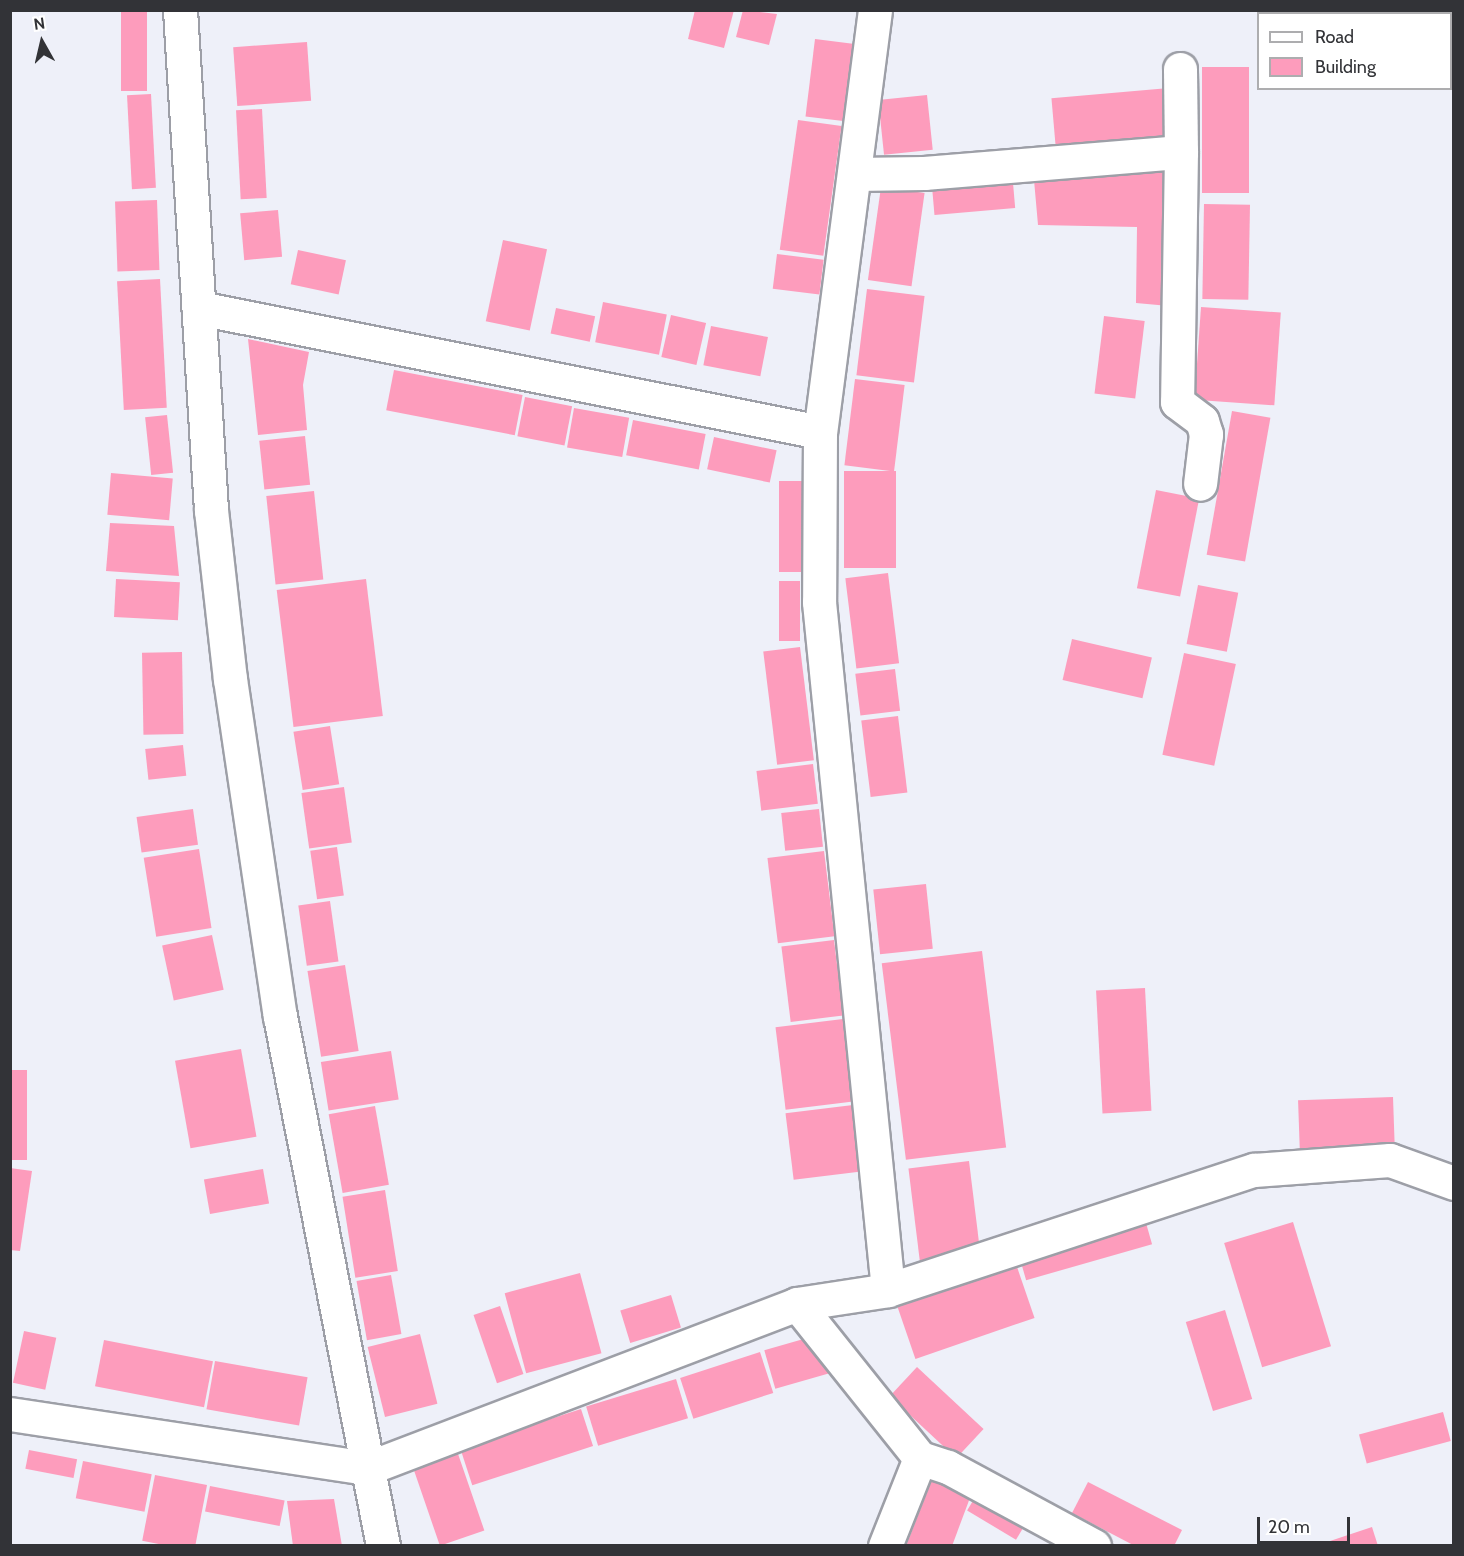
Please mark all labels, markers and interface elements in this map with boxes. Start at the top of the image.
north arrow [12,12,72,72]
legend [1257,12,1452,90]
text: N [33,13,46,34]
text: Road [1315,26,1354,48]
text: Building [1315,56,1376,78]
scale bar [1260,1505,1353,1543]
text: 20 m [1268,1516,1310,1538]

